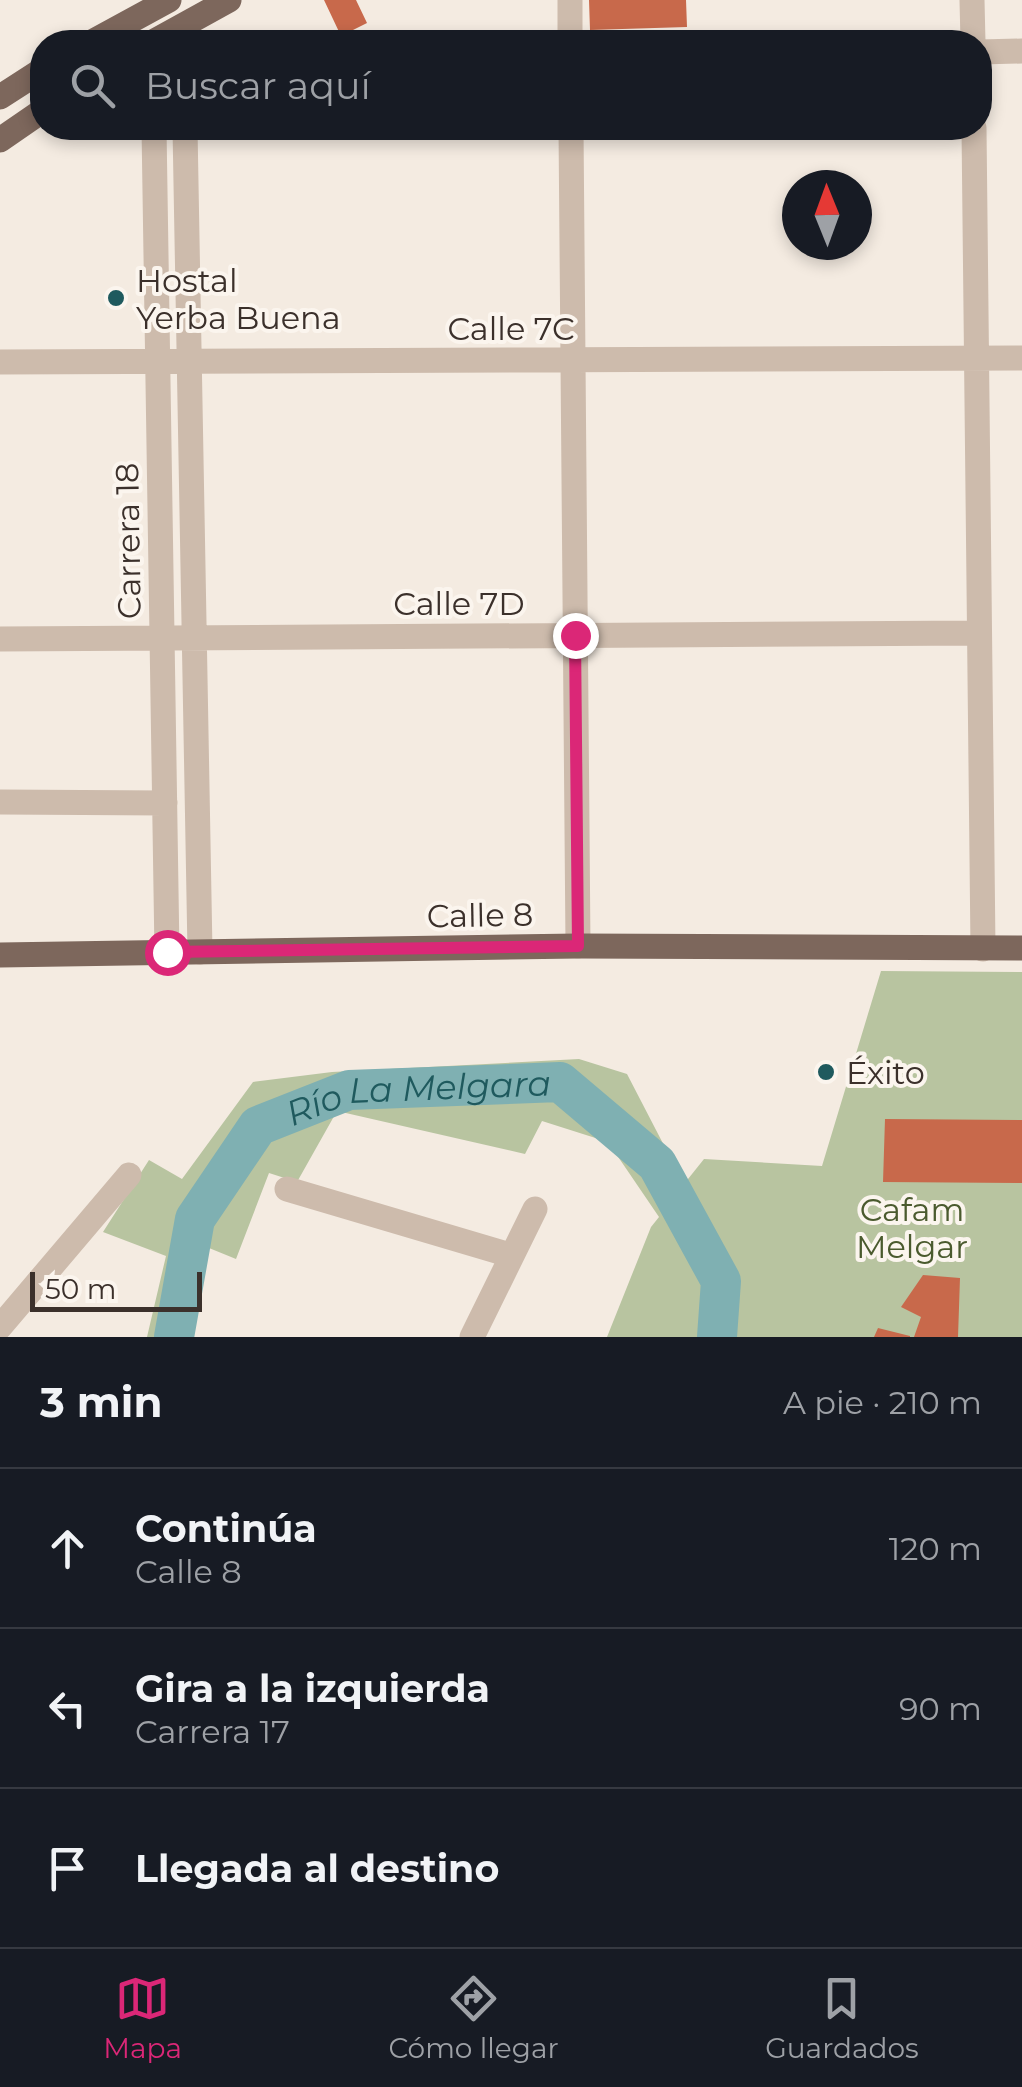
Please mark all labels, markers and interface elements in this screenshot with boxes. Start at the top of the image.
search box [30,30,992,140]
icon: search [65,58,120,113]
text: Buscar aquí [145,62,371,109]
north arrow [782,170,872,260]
place label: Hostal Yerba Buena [136,261,341,337]
marker: Hostal Yerba Buena [105,287,127,309]
street label: Calle 7C [447,309,575,348]
street label: Carrera 18 [107,462,149,620]
street label: Calle 7D [393,584,525,623]
route end [553,613,599,659]
street label: Calle 8 [426,895,534,935]
route start [145,930,191,976]
place label: Éxito [846,1053,925,1092]
water label: Río La Melgara [280,1061,552,1134]
marker: Éxito [815,1061,837,1083]
park label: Cafam Melgar [856,1190,968,1266]
scale bar [30,1267,202,1312]
text: 50 m [45,1272,116,1306]
text: 3 min [40,1376,162,1428]
text: A pie · 210 m [783,1383,982,1422]
text: Continúa [135,1505,317,1552]
icon: ahead [40,1521,95,1576]
text: 120 m [889,1529,982,1568]
text: Calle 8 [135,1552,242,1591]
text: Gira a la izquierda [135,1665,490,1712]
icon: left [40,1681,95,1736]
text: 90 m [899,1689,982,1728]
text: Carrera 17 [135,1712,290,1751]
icon: arrive [40,1841,95,1896]
text: Llegada al destino [135,1845,499,1892]
tab: Mapa [103,1971,182,2065]
tab: Cómo llegar [388,1971,559,2065]
tab: Guardados [765,1971,919,2065]

